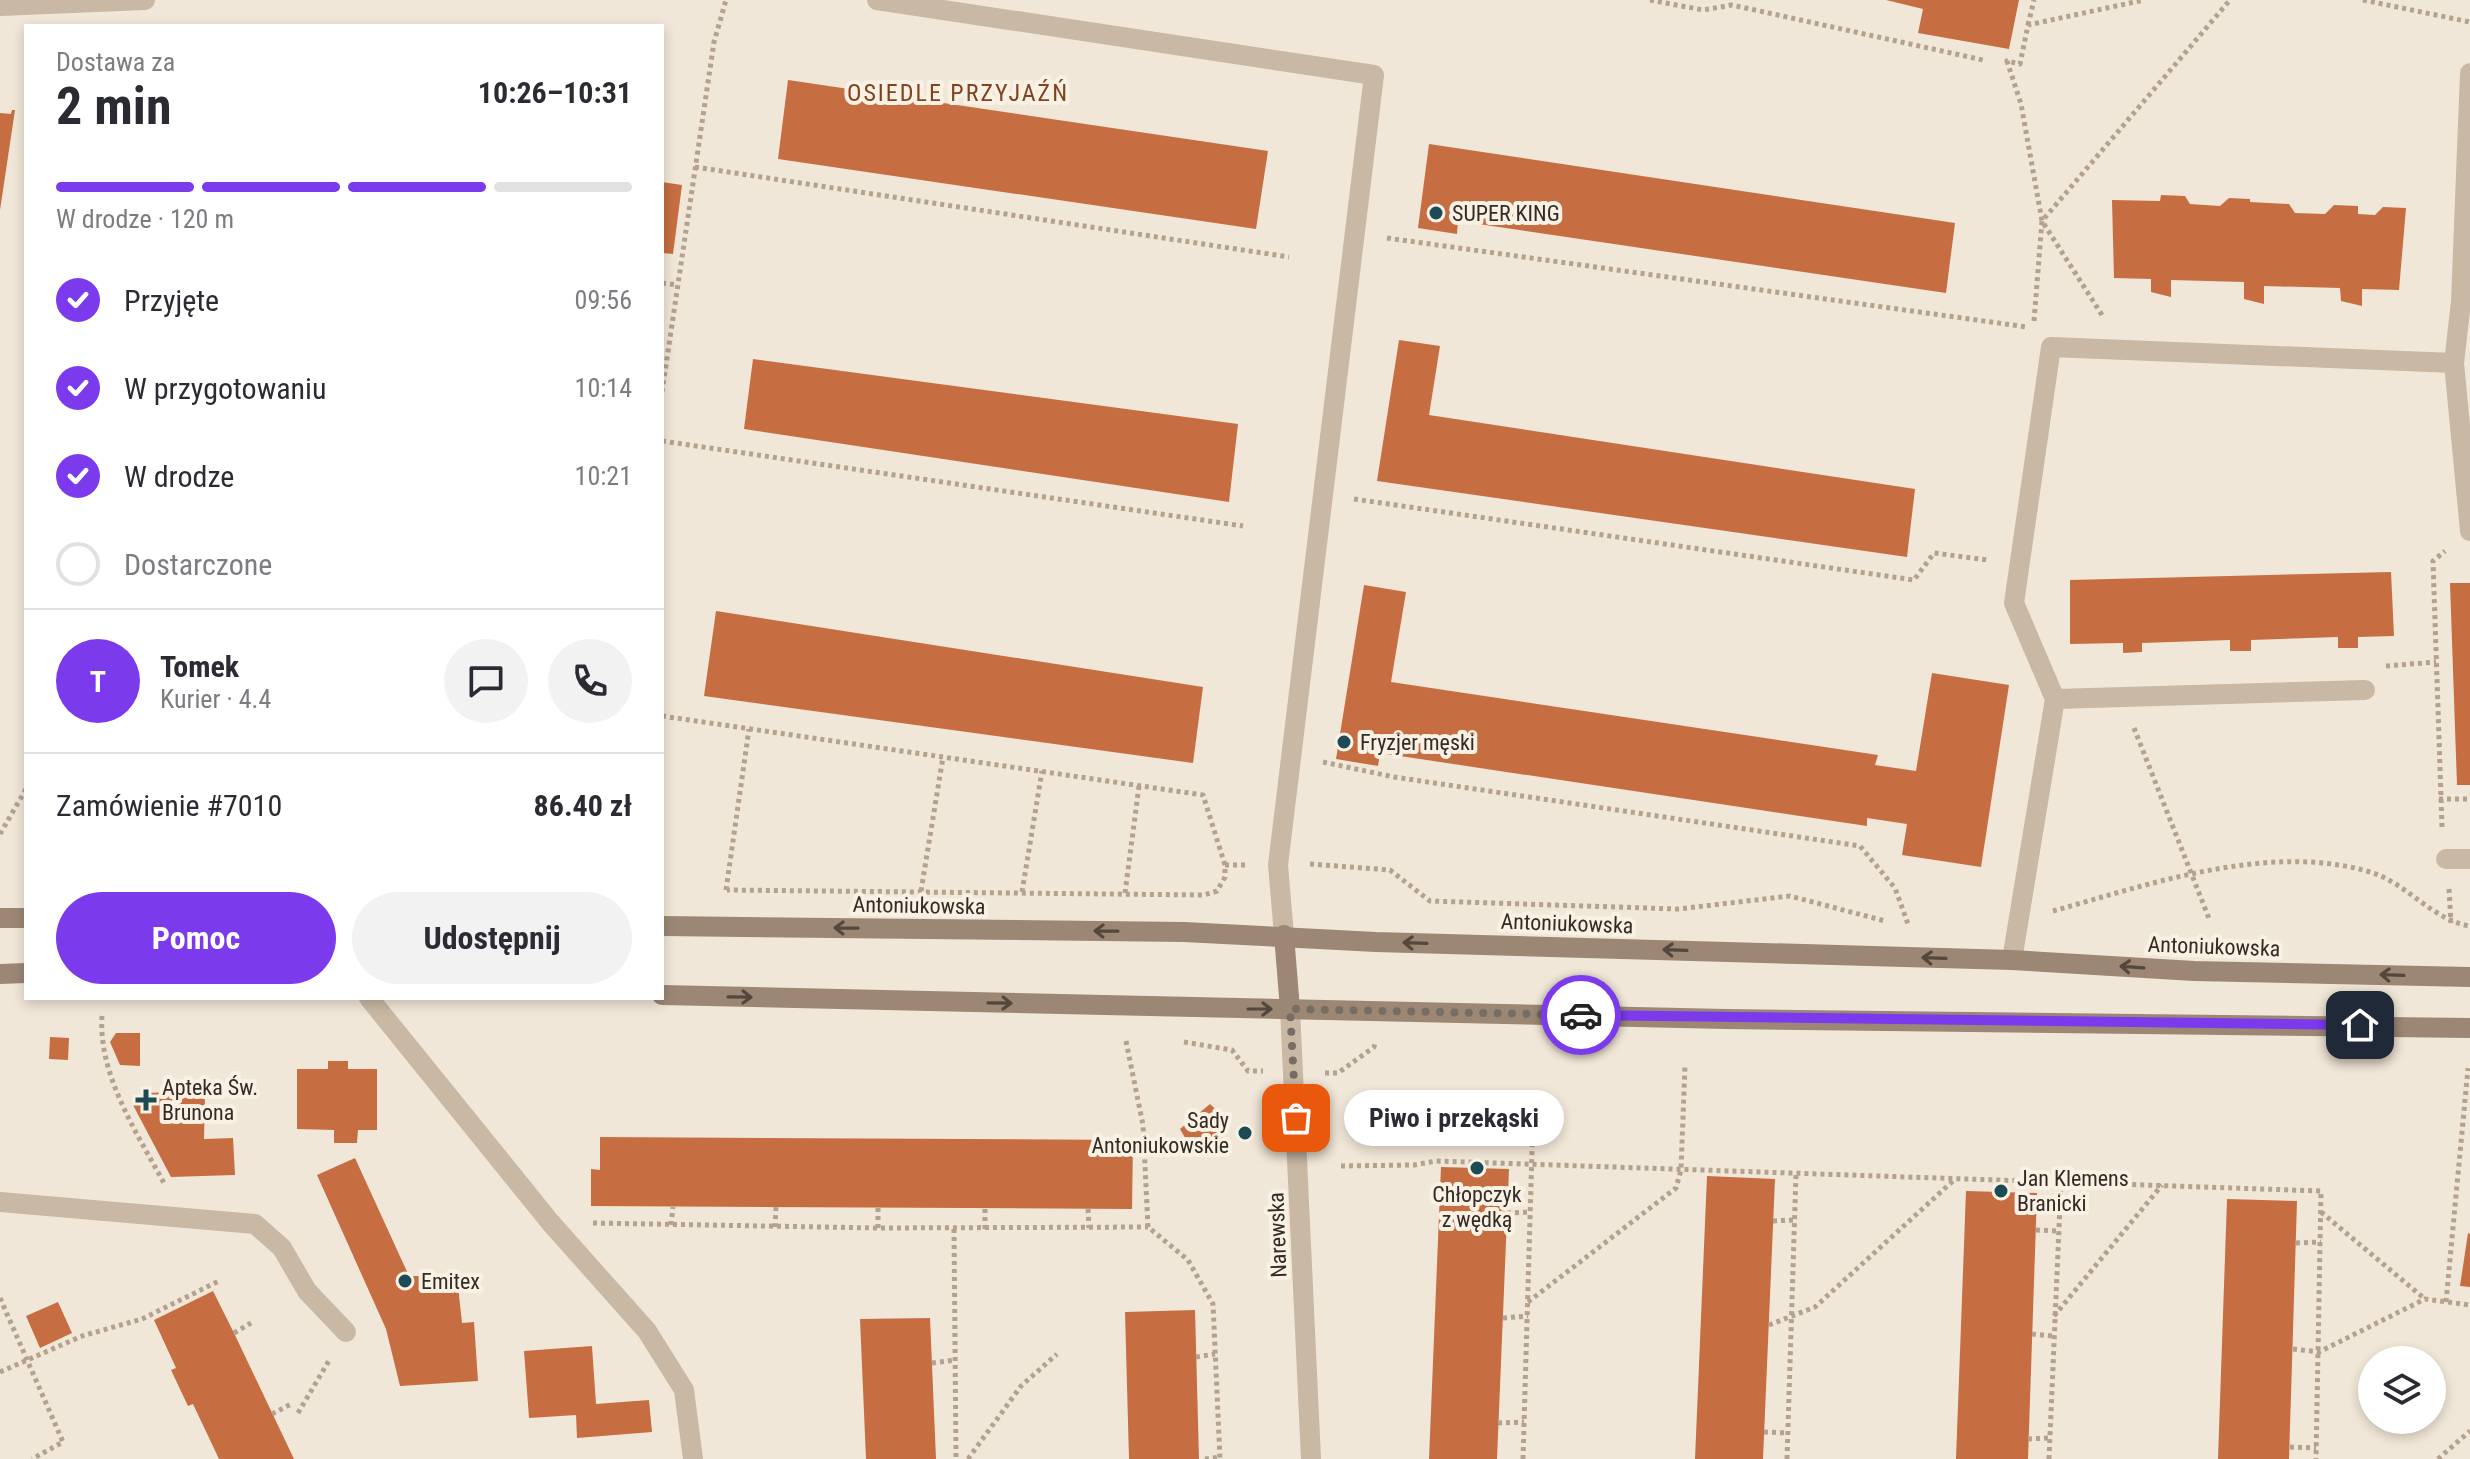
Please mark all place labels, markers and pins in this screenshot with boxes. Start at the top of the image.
place label: SUPER KING [1452,201,1560,226]
marker: SUPER KING [1427,204,1445,222]
place label: Fryzjer męski [1360,730,1475,755]
marker: Fryzjer męski [1335,733,1353,751]
pin [2326,991,2394,1059]
place label: Apteka Św. Brunona [162,1075,258,1125]
pin [1262,1084,1330,1152]
callout: Piwo i przekąski [1344,1090,1564,1146]
marker: Apteka Św. Brunona [137,1091,155,1109]
place label: Sady Antoniukowskie [1091,1108,1229,1158]
marker: Sady Antoniukowskie [1236,1124,1254,1142]
marker: Chłopczyk z wędką [1468,1159,1486,1177]
place label: Jan Klemens Branicki [2017,1166,2129,1216]
place label: Chłopczyk z wędką [1432,1182,1522,1232]
marker: Jan Klemens Branicki [1992,1182,2010,1200]
place label: Emitex [421,1269,480,1294]
marker: Emitex [396,1272,414,1290]

